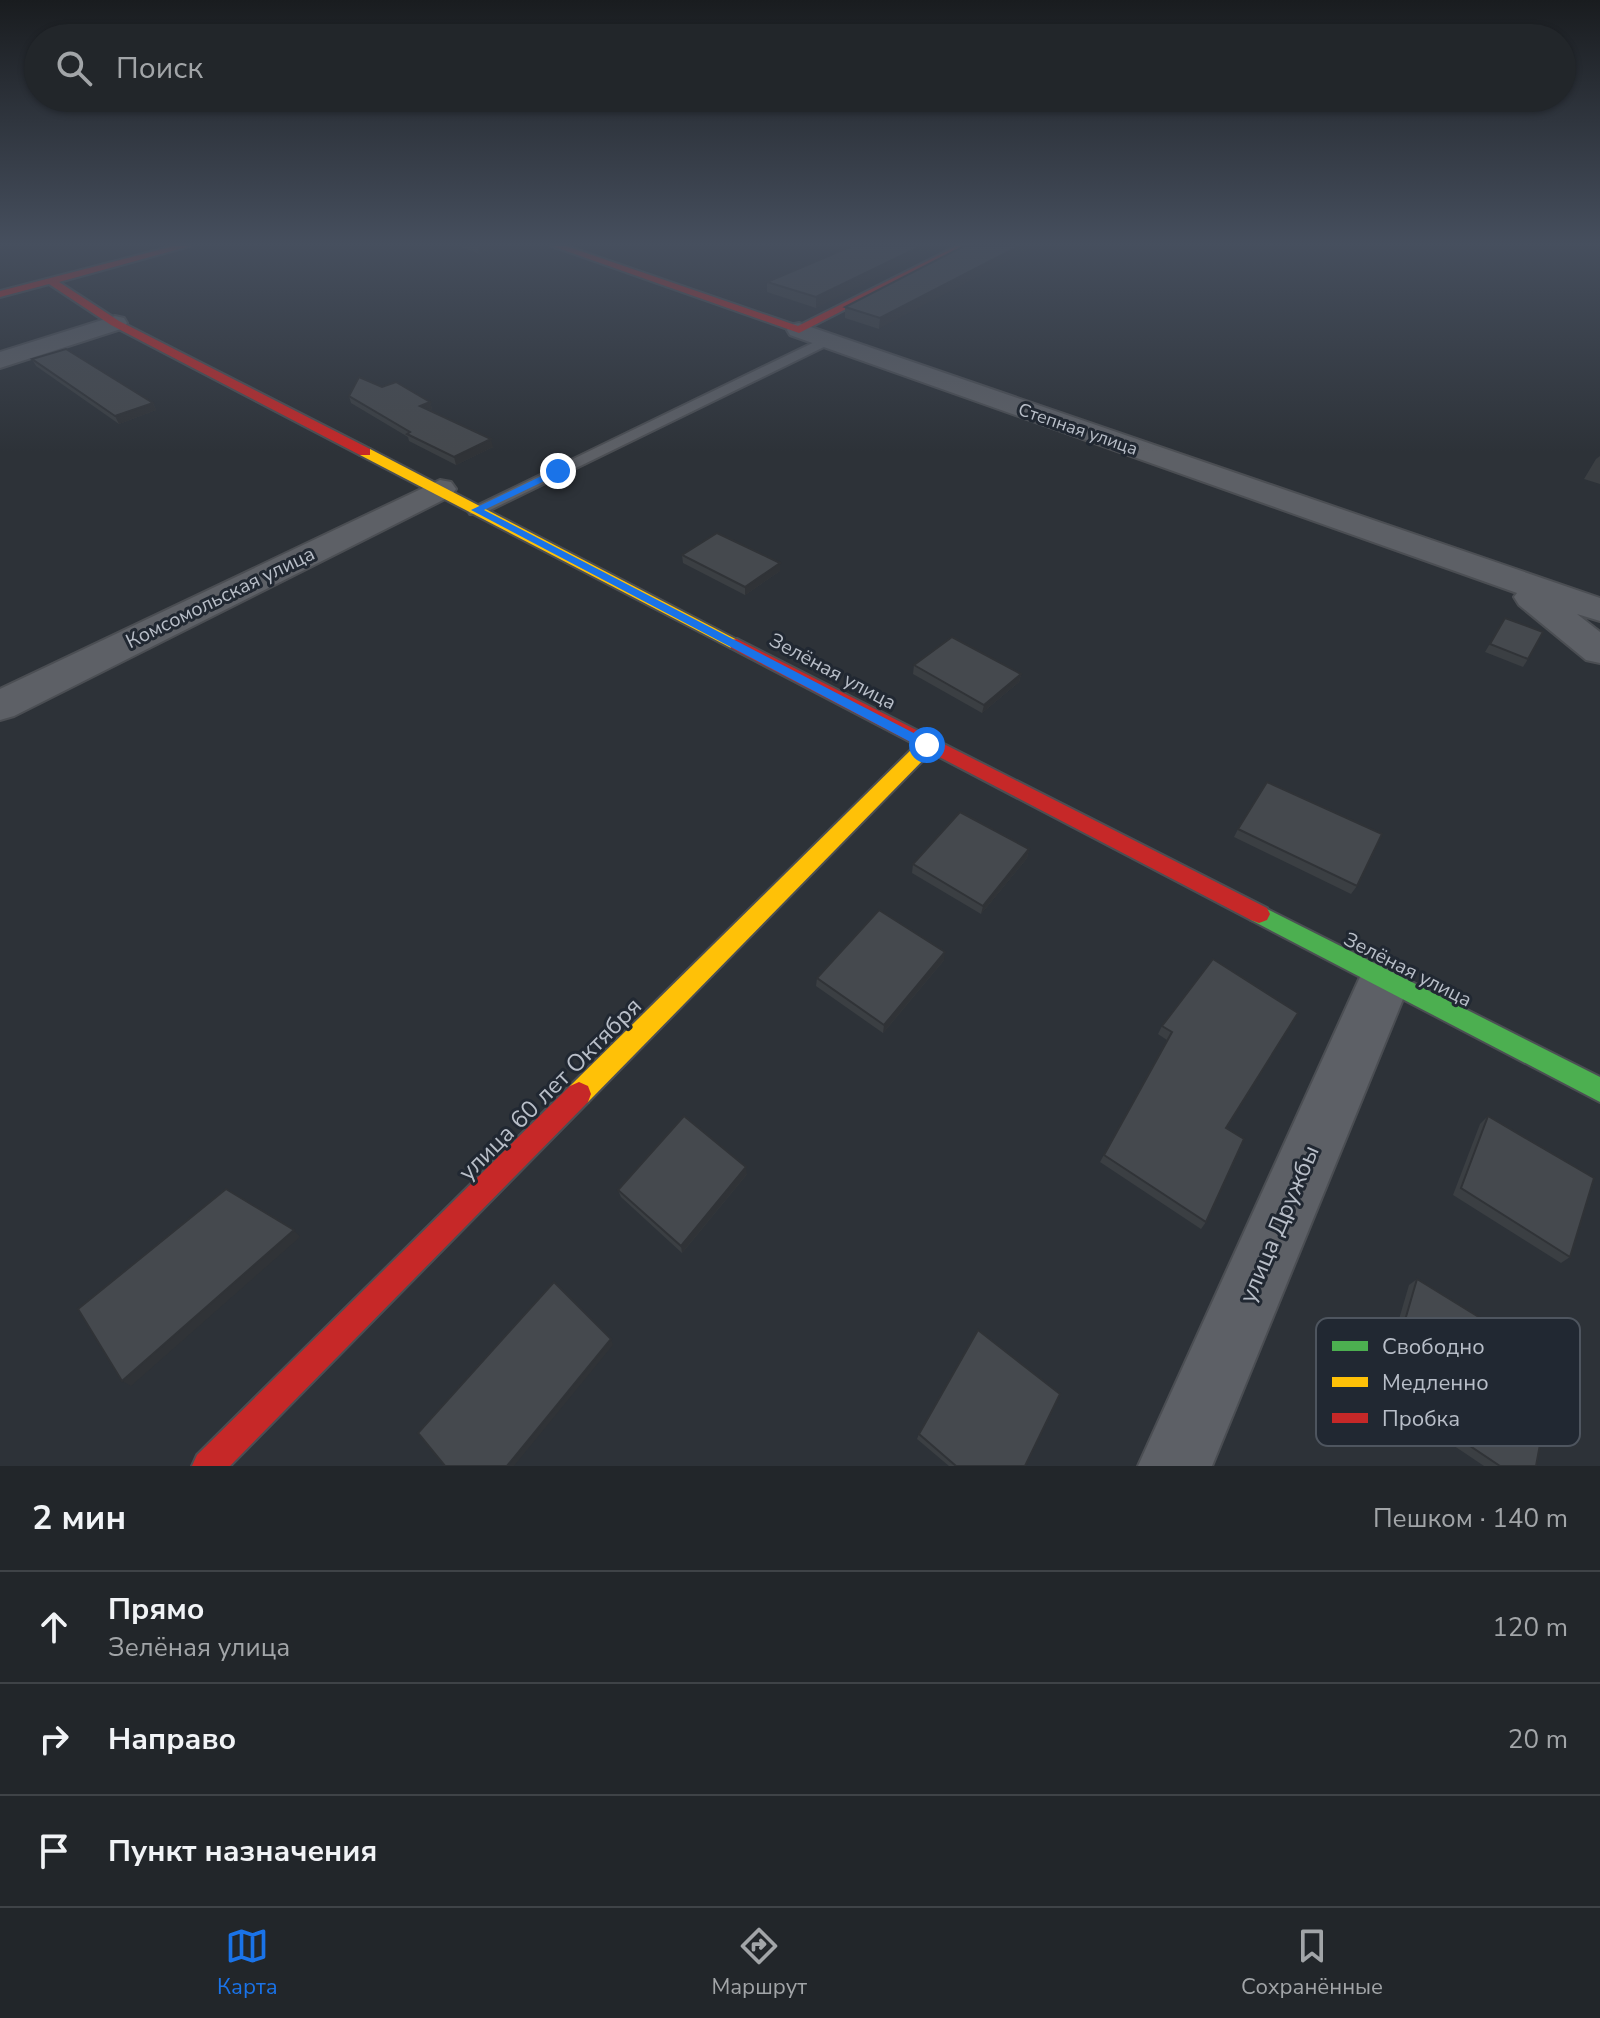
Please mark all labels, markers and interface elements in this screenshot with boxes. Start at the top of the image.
search box [24,24,1576,112]
icon: search [52,46,96,90]
text: Поиск [116,48,203,89]
street label: Степная улица [1015,397,1141,461]
route end [540,453,576,489]
street label: Комсомольская улица [121,540,319,655]
street label: Зелёная улица [765,627,901,716]
route start [909,727,945,763]
street label: Зелёная улица [1339,926,1476,1013]
street label: улица 60 лет Октября [451,990,649,1188]
street label: улица Дружбы [1231,1140,1327,1308]
legend [1316,1318,1580,1446]
text: Свободно [1382,1332,1485,1362]
text: Медленно [1382,1368,1489,1398]
text: Пробка [1382,1404,1460,1434]
text: 2 мин [32,1495,126,1541]
text: Пешком · 140 m [1373,1501,1568,1536]
text: Прямо [108,1589,205,1630]
icon: ahead [32,1605,76,1649]
text: 120 m [1492,1610,1568,1645]
text: Зелёная улица [108,1630,290,1665]
icon: right [32,1717,76,1761]
text: Направо [108,1719,236,1760]
text: 20 m [1508,1722,1568,1757]
icon: arrive [32,1829,76,1873]
text: Пункт назначения [108,1831,377,1872]
tab: Карта [217,1924,278,2002]
tab: Маршрут [711,1924,807,2002]
tab: Сохранённые [1241,1924,1383,2002]

